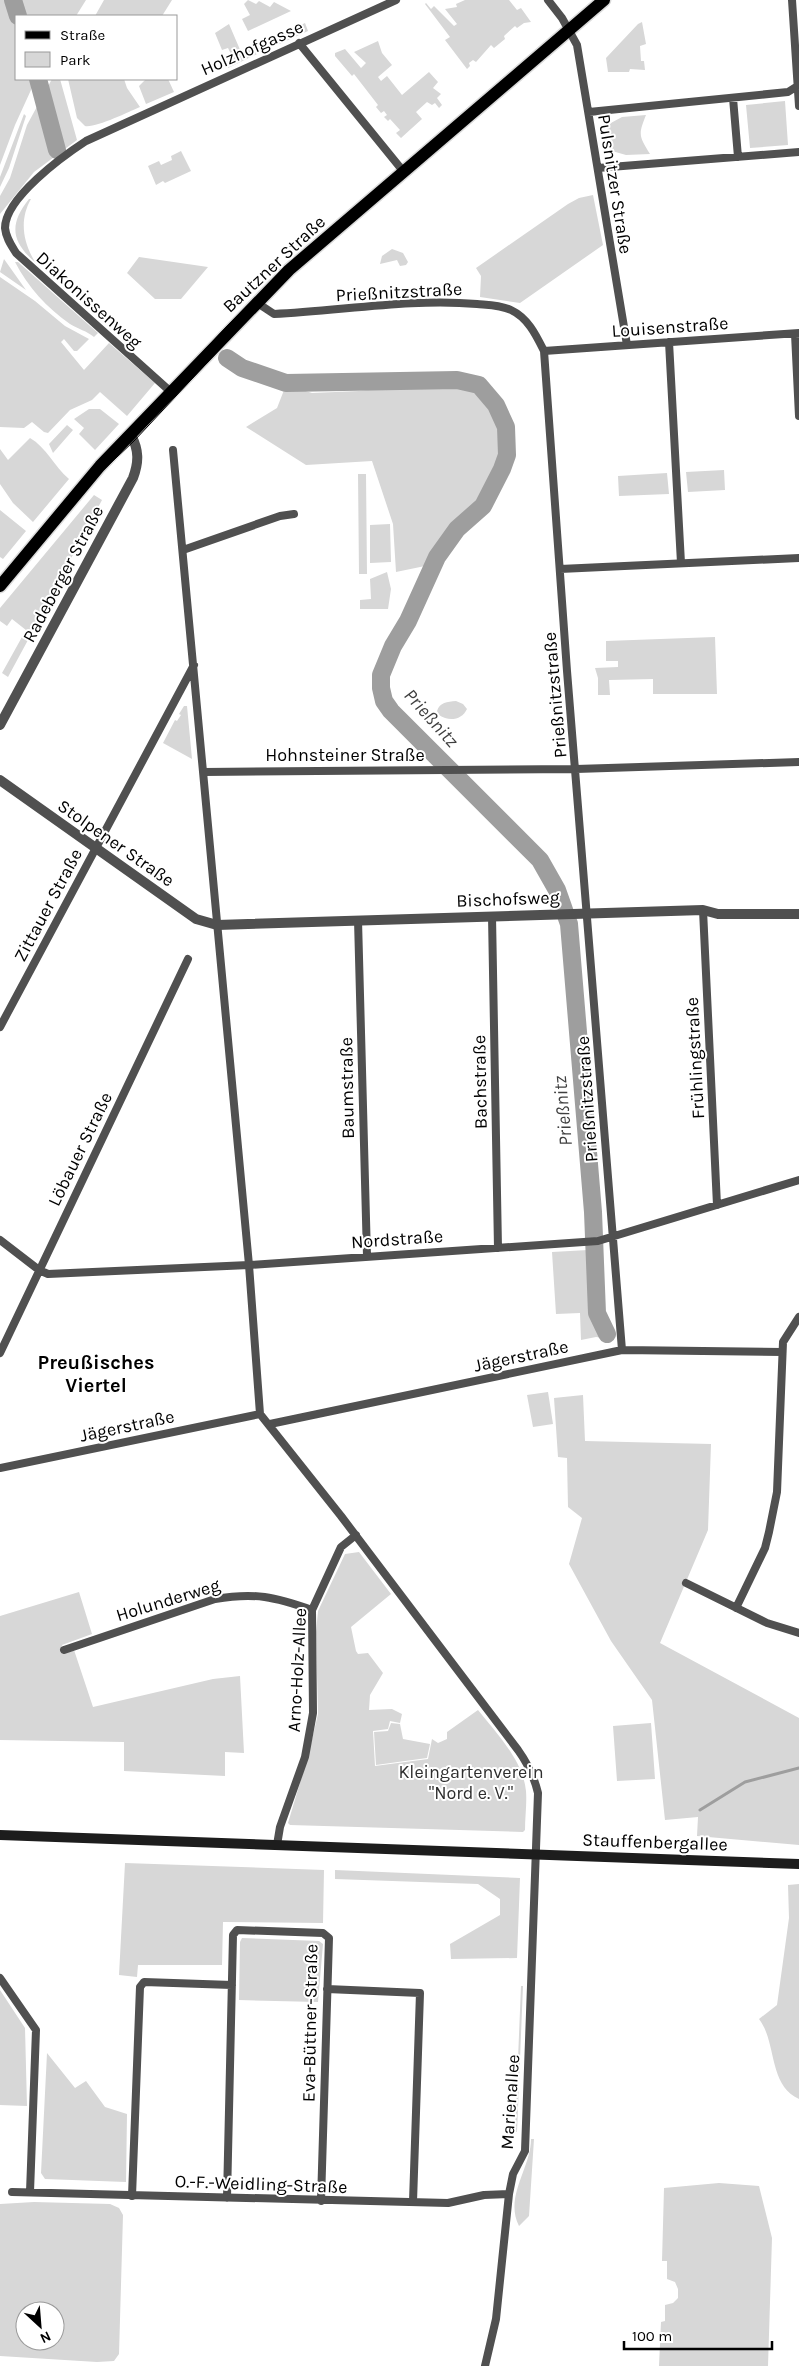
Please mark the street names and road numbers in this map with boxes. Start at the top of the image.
street label: Holzhofgasse [197,16,307,80]
street label: Pulsnitzer Straße [593,113,637,255]
street label: Bautzner Straße [218,211,330,317]
street label: Diakonissenweg [32,247,146,353]
street label: Prießnitzstraße [335,278,463,306]
street label: Louisenstraße [611,312,729,342]
street label: Radeberger Straße [18,502,108,646]
street label: Prießnitzstraße [539,631,571,759]
street label: Hohnsteiner Straße [265,744,425,766]
street label: Stolpener Straße [53,795,179,891]
street label: Zittauer Straße [9,845,87,965]
street label: Bischofsweg [456,886,560,912]
street label: Frühlingstraße [681,996,709,1120]
street label: Bachstraße [468,1035,492,1129]
street label: Prießnitzstraße [572,1035,602,1163]
street label: Baumstraße [335,1037,359,1139]
street label: Löbauer Straße [43,1088,117,1210]
street label: Nordstraße [350,1225,444,1253]
street label: Jägerstraße [472,1335,570,1377]
street label: Jägerstraße [78,1405,176,1447]
street label: Holunderweg [113,1574,223,1626]
street label: Arno-Holz-Allee [283,1607,311,1733]
street label: Stauffenbergallee [582,1828,728,1856]
street label: Eva-Büttner-Straße [298,1944,322,2102]
street label: Marienallee [496,2054,524,2150]
street label: O.-F.-Weidling-Straße [174,2170,348,2198]

